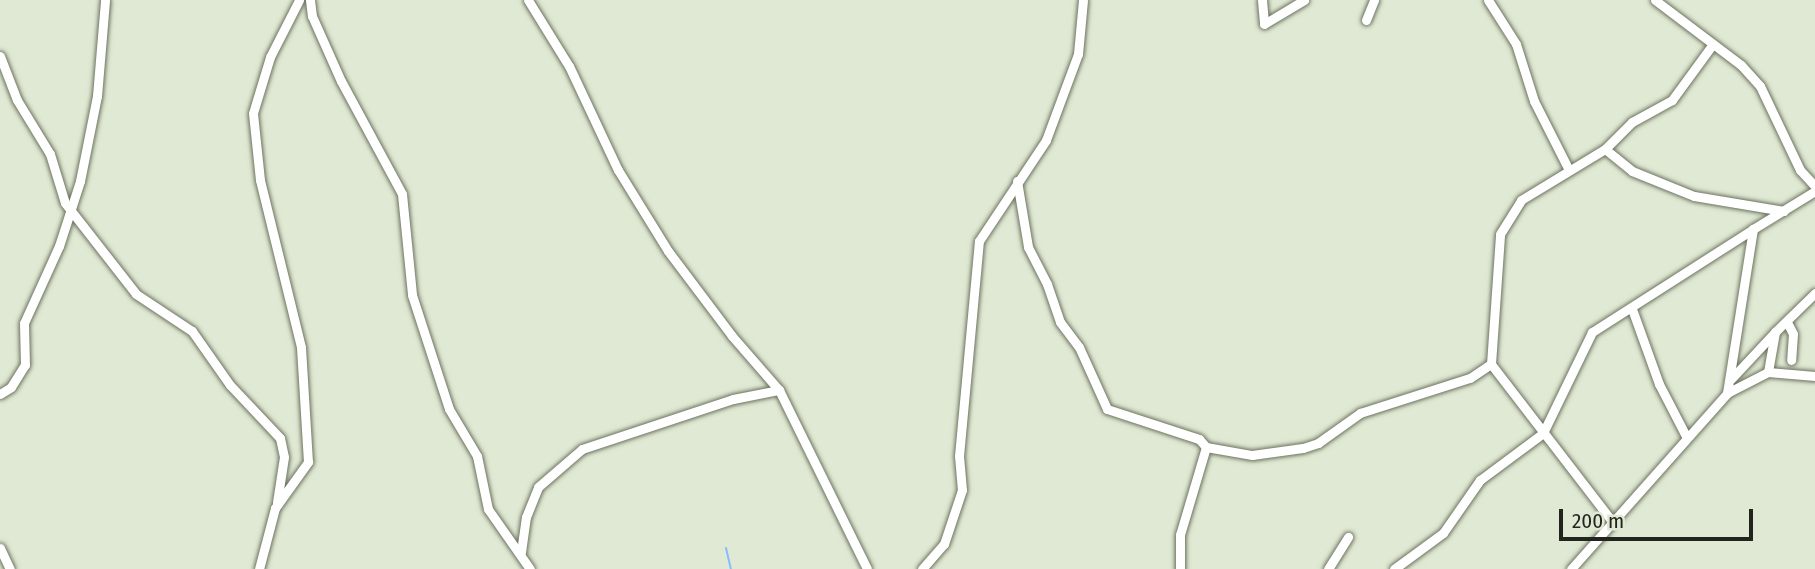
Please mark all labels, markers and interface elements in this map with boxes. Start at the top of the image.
scale bar [1563,496,1757,540]
text: 200 m [1572,508,1624,534]

